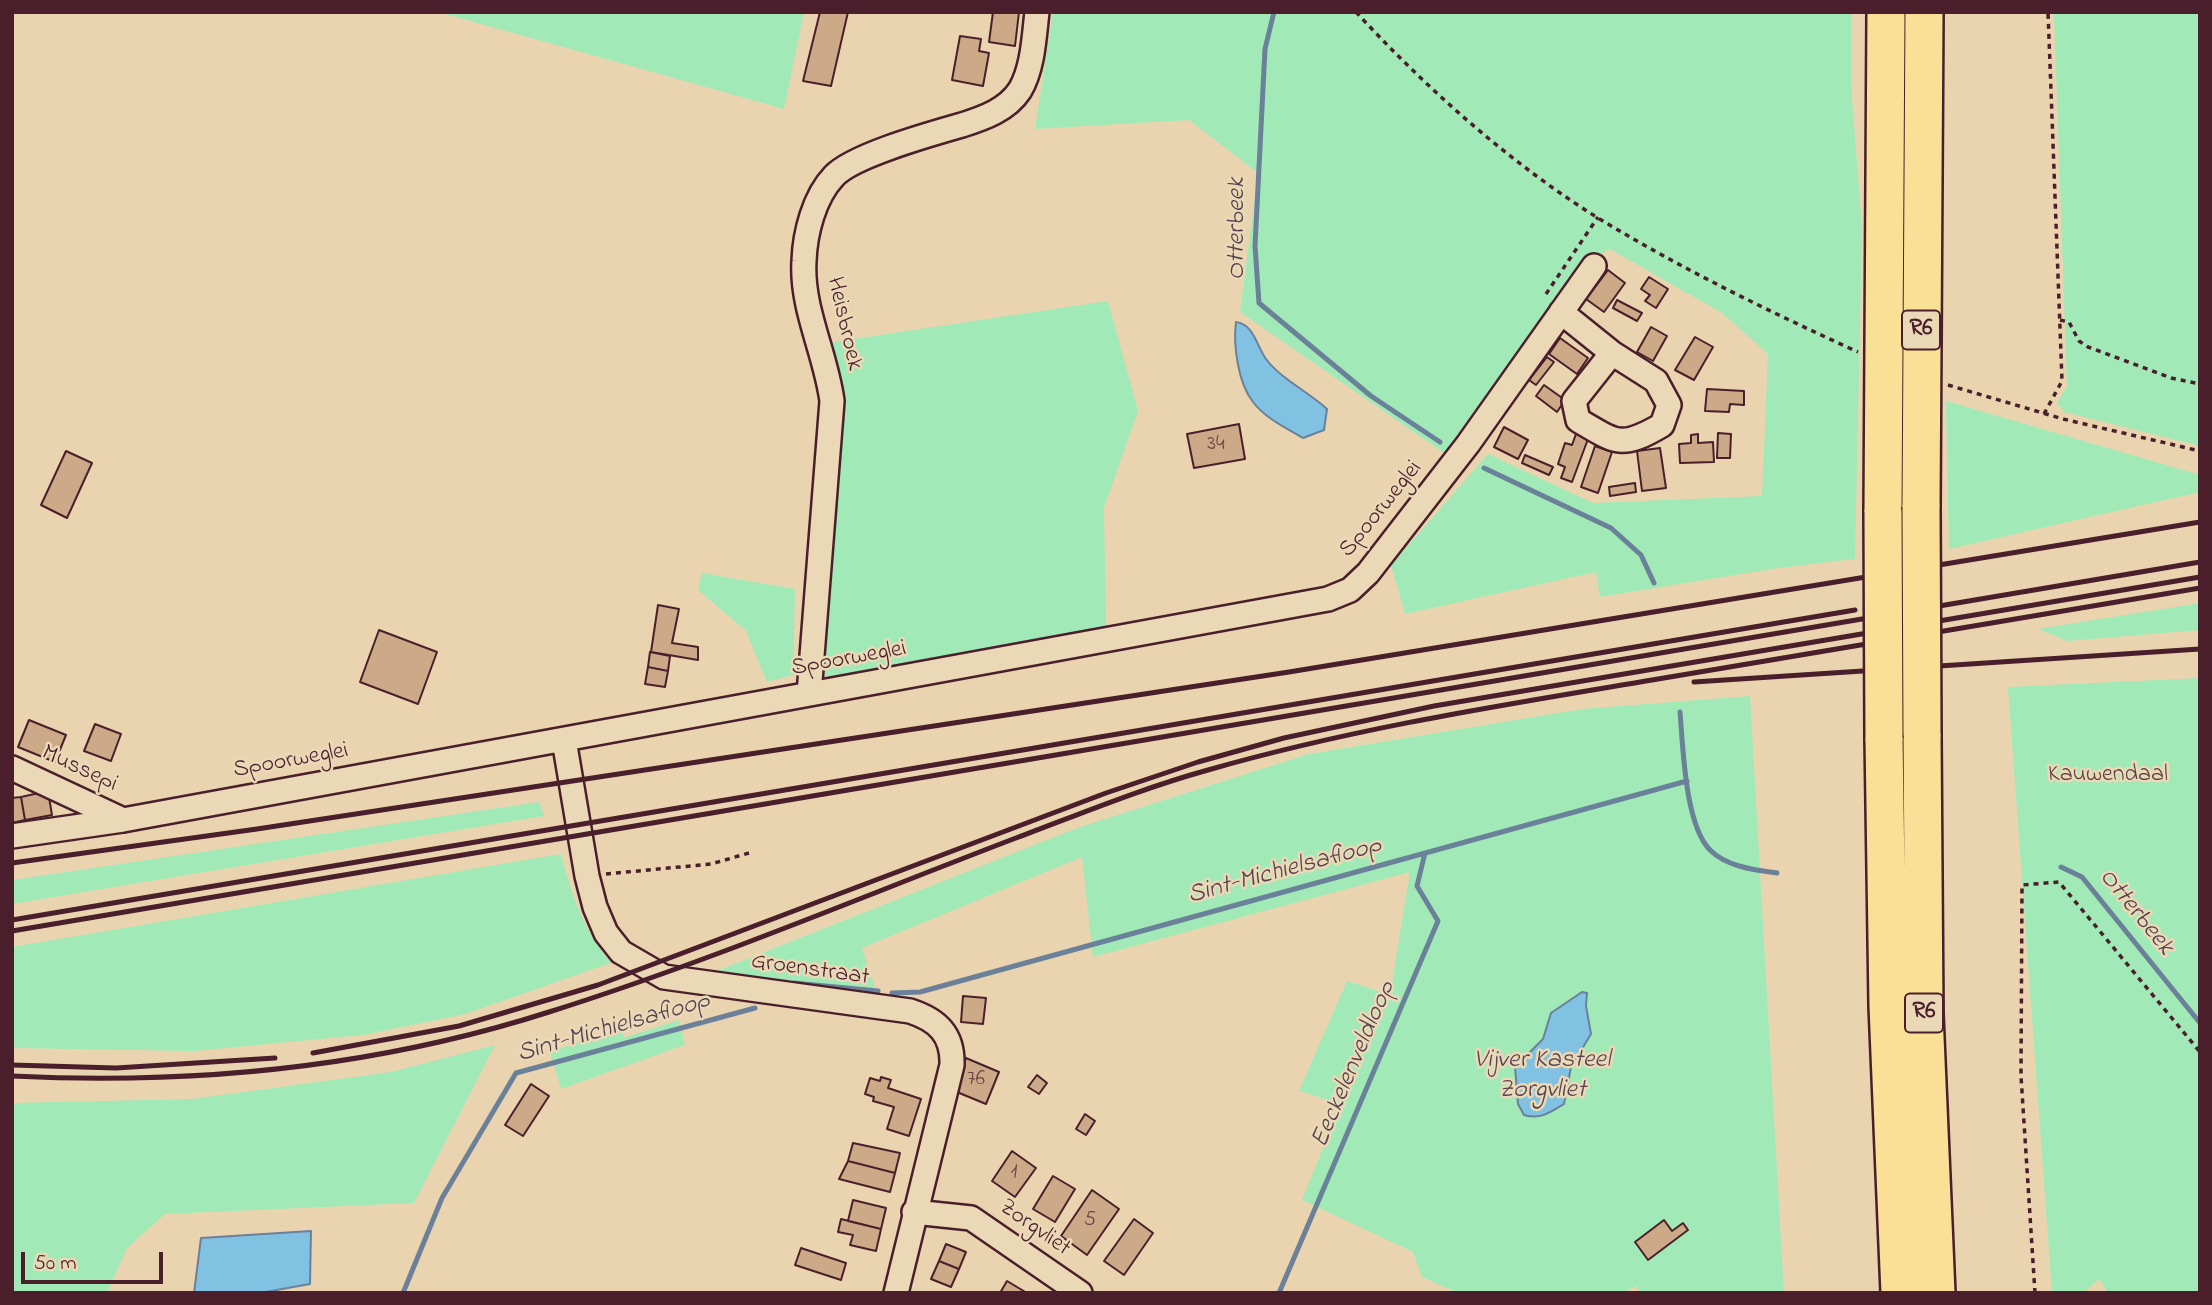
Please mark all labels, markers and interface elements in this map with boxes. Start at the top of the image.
water label: Otterbeek [1223,178,1255,280]
street label: Heisbroek [818,274,868,374]
road number: R6 [1902,310,1940,350]
house number: 34 [1207,433,1225,459]
street label: Spoorweglei [1334,456,1430,564]
street label: Spoorweglei [789,636,909,684]
street label: Spoorweglei [231,738,351,786]
street label: Mussepi [36,740,122,800]
park label: Kauwendaal [2048,762,2168,790]
water label: Sint-Michielsafloop [1185,831,1385,913]
water label: Otterbeek [2091,863,2179,963]
street label: Groenstraat [749,948,871,994]
water label: Eeckelenveldloop [1306,977,1404,1153]
water label: Sint-Michielsafloop [514,987,714,1071]
road number: R6 [1905,994,1943,1032]
water label: Vijver Kasteel Zorgvliet [1474,1046,1610,1108]
house number: 76 [967,1068,985,1094]
house number: 1 [1011,1161,1017,1187]
street label: Zorgvliet [993,1194,1075,1264]
house number: 5 [1084,1209,1096,1235]
scale bar [24,1238,166,1282]
text: 50 m [34,1249,77,1279]

